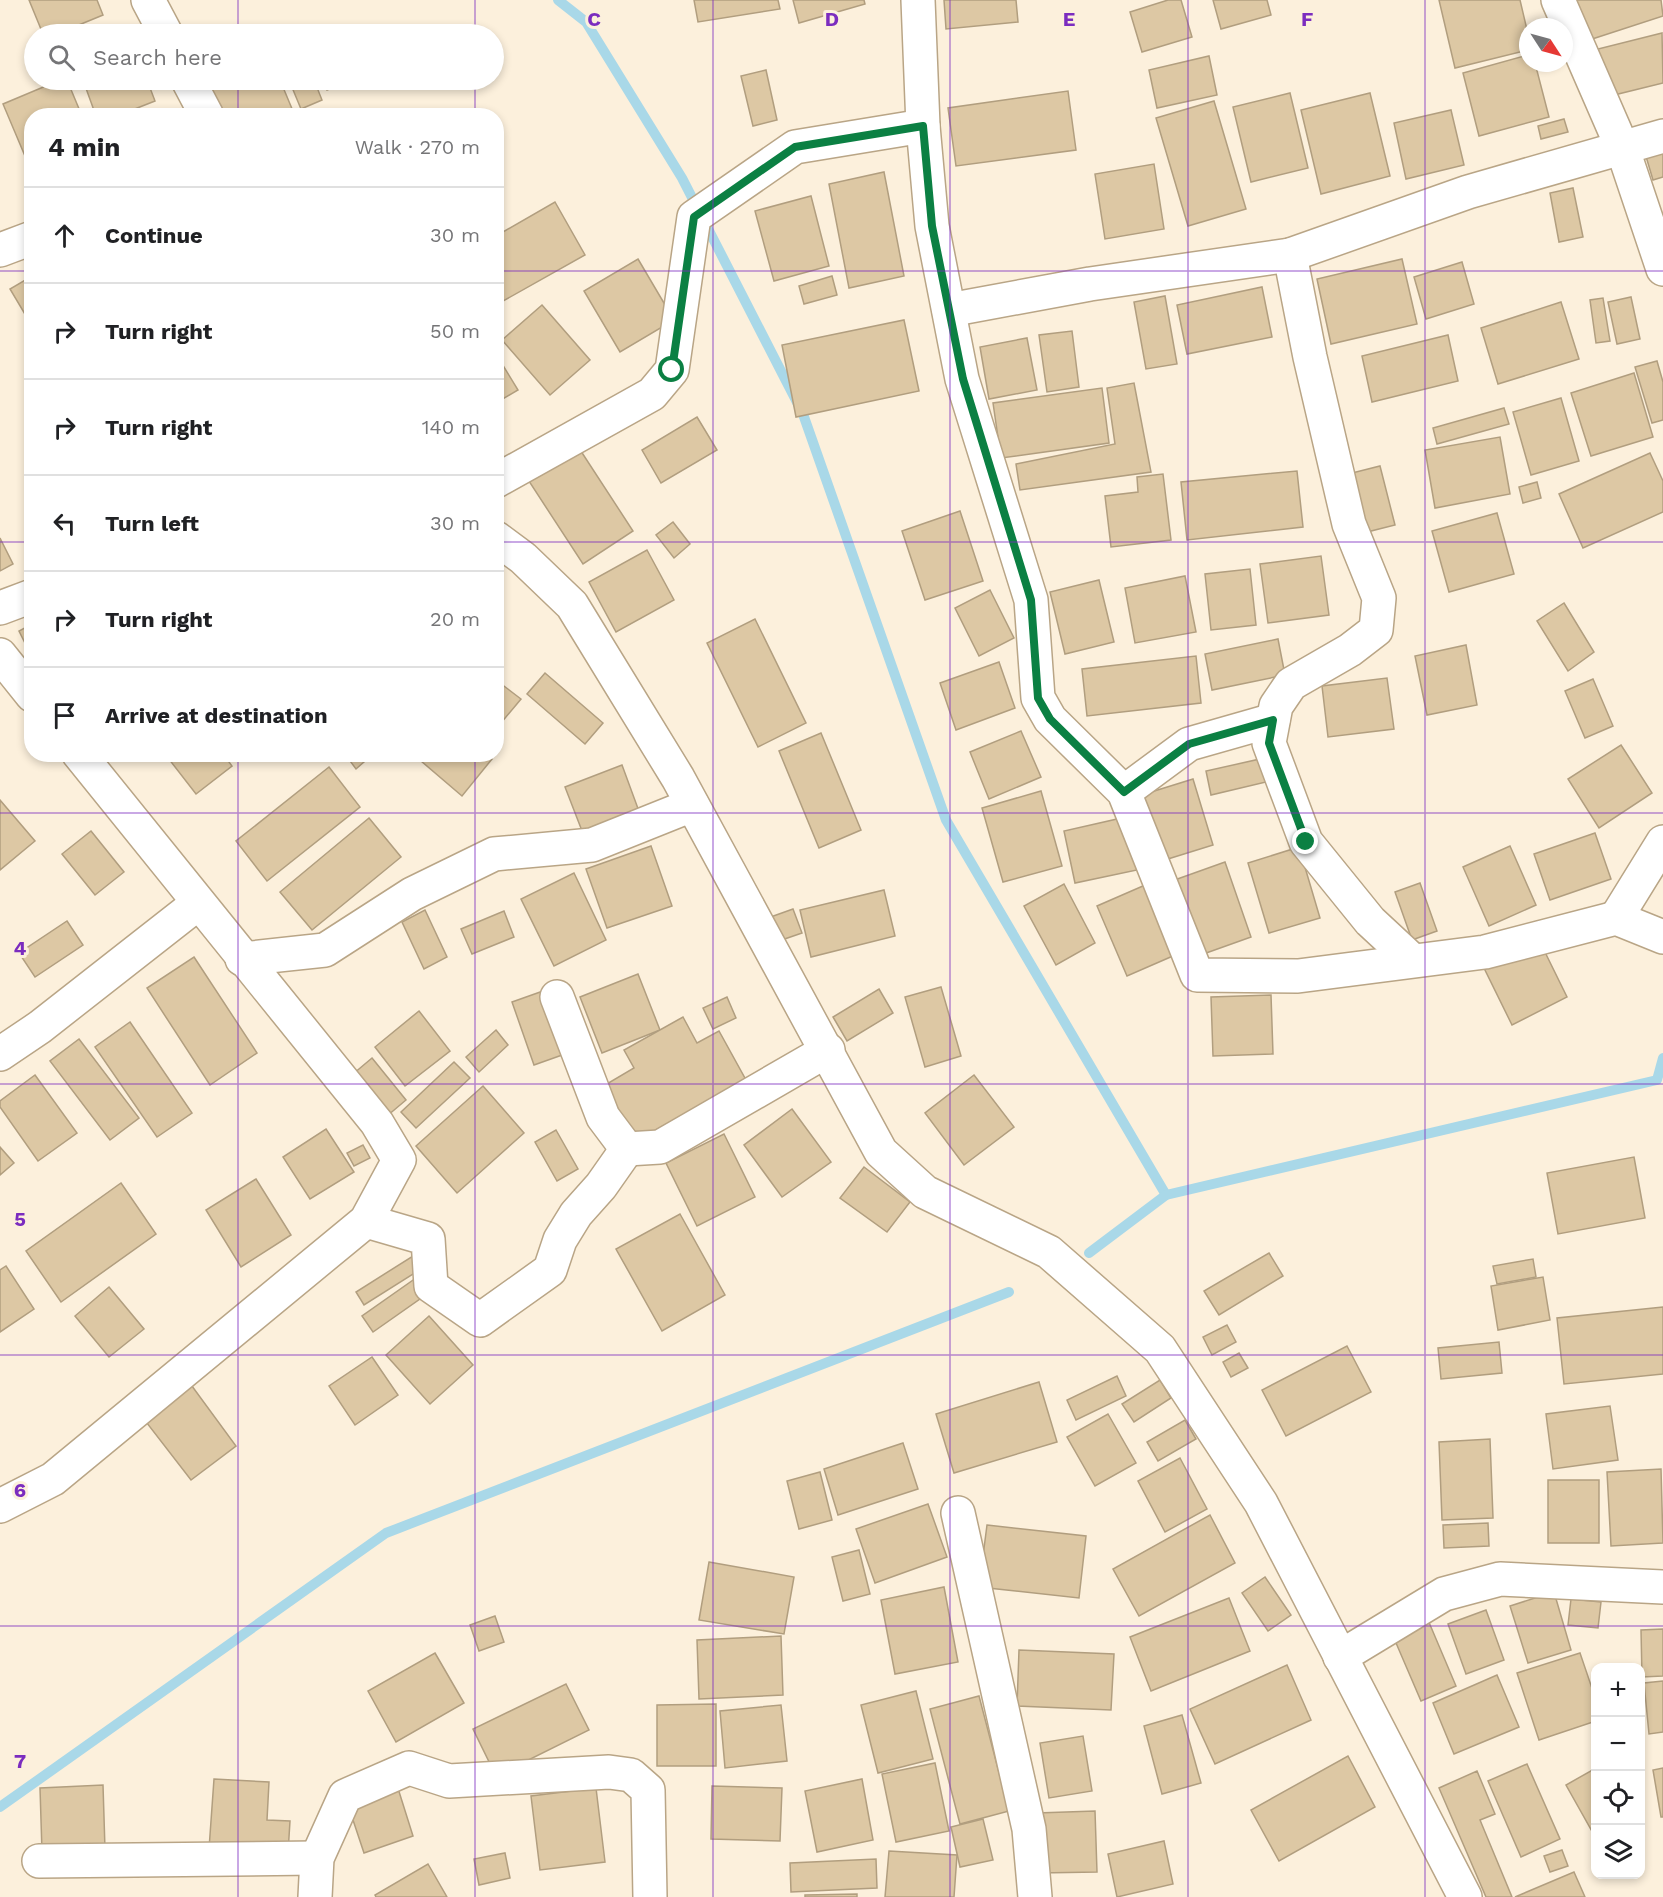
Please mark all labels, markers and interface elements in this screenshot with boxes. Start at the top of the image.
text: C [587,7,601,31]
text: D [825,7,839,31]
text: E [1063,7,1075,31]
text: F [1301,7,1313,31]
north arrow [1519,18,1573,72]
search box [24,24,504,90]
icon: search [45,41,78,74]
text: Search here [93,45,222,70]
text: 4 min [48,132,120,162]
text: Walk · 270 m [355,135,480,159]
icon: ahead [48,219,81,252]
text: Continue [105,223,203,248]
text: 30 m [430,223,480,247]
icon: right [48,315,81,348]
text: Turn right [105,319,212,344]
text: 50 m [430,319,480,343]
route start [658,356,684,382]
icon: right [48,411,81,444]
text: Turn right [105,415,212,440]
text: 140 m [422,415,480,439]
icon: left [48,507,81,540]
text: Turn left [105,511,199,536]
text: 30 m [430,511,480,535]
icon: right [48,603,81,636]
text: Turn right [105,607,212,632]
text: 20 m [430,607,480,631]
icon: arrive [48,699,81,732]
text: Arrive at destination [105,703,328,728]
route end [1292,828,1318,854]
text: 4 [14,936,27,960]
text: 5 [14,1207,26,1231]
text: 6 [14,1478,26,1502]
map controls [1591,1663,1645,1879]
button: + [1591,1663,1645,1717]
button: − [1591,1717,1645,1771]
text: 7 [14,1749,26,1773]
button: locate [1591,1771,1645,1825]
button: layers [1591,1825,1645,1879]

